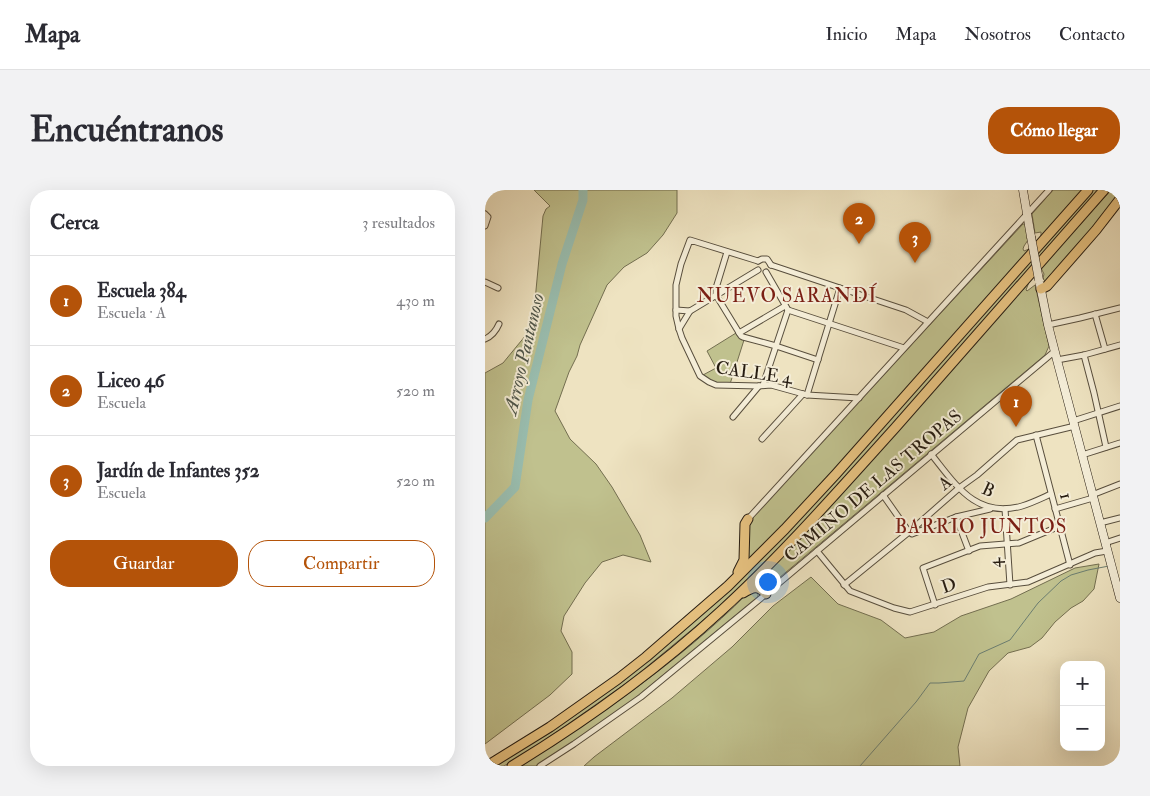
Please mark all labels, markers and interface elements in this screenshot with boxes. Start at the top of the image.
text: Mapa [25,19,80,50]
text: Inicio [825,23,867,46]
text: Mapa [895,23,937,46]
text: Nosotros [965,23,1031,46]
text: Contacto [1059,23,1125,46]
button: Cómo llegar [988,107,1120,154]
text: Encuéntranos [30,108,223,152]
pin: 2 [843,203,875,244]
text: Cerca [50,209,99,236]
text: 3 resultados [362,213,435,233]
pin: 3 [899,222,931,263]
text: Escuela 384 [97,279,186,303]
district label: NUEVO SARANDÍ [697,282,877,308]
text: 1 [63,291,69,311]
text: 430 m [396,291,435,311]
water label: Arroyo Pantanoso [498,291,550,419]
text: Escuela · A [97,303,166,323]
street label: CALLE 4 [714,356,795,390]
text: Liceo 46 [97,369,164,393]
text: 2 [62,381,70,401]
text: 520 m [396,381,435,401]
pin: 1 [1000,386,1032,427]
text: Escuela [97,393,146,413]
street label: CAMINO DE LAS TROPAS [779,405,967,567]
text: Jardín de Infantes 352 [97,459,260,483]
street label: A [932,470,957,496]
text: 3 [63,471,69,491]
text: 520 m [396,471,435,491]
street label: B [978,477,998,503]
text: Escuela [97,483,146,503]
street label: 1 [1054,490,1078,502]
district label: BARRIO JUNTOS [895,515,1067,539]
button: Guardar [50,540,238,587]
button: Compartir [248,540,435,587]
street label: 4 [983,556,1007,569]
your location [755,569,781,595]
street label: D [938,573,960,599]
map controls [1060,661,1105,751]
button: + [1060,661,1105,706]
button: − [1060,706,1105,751]

